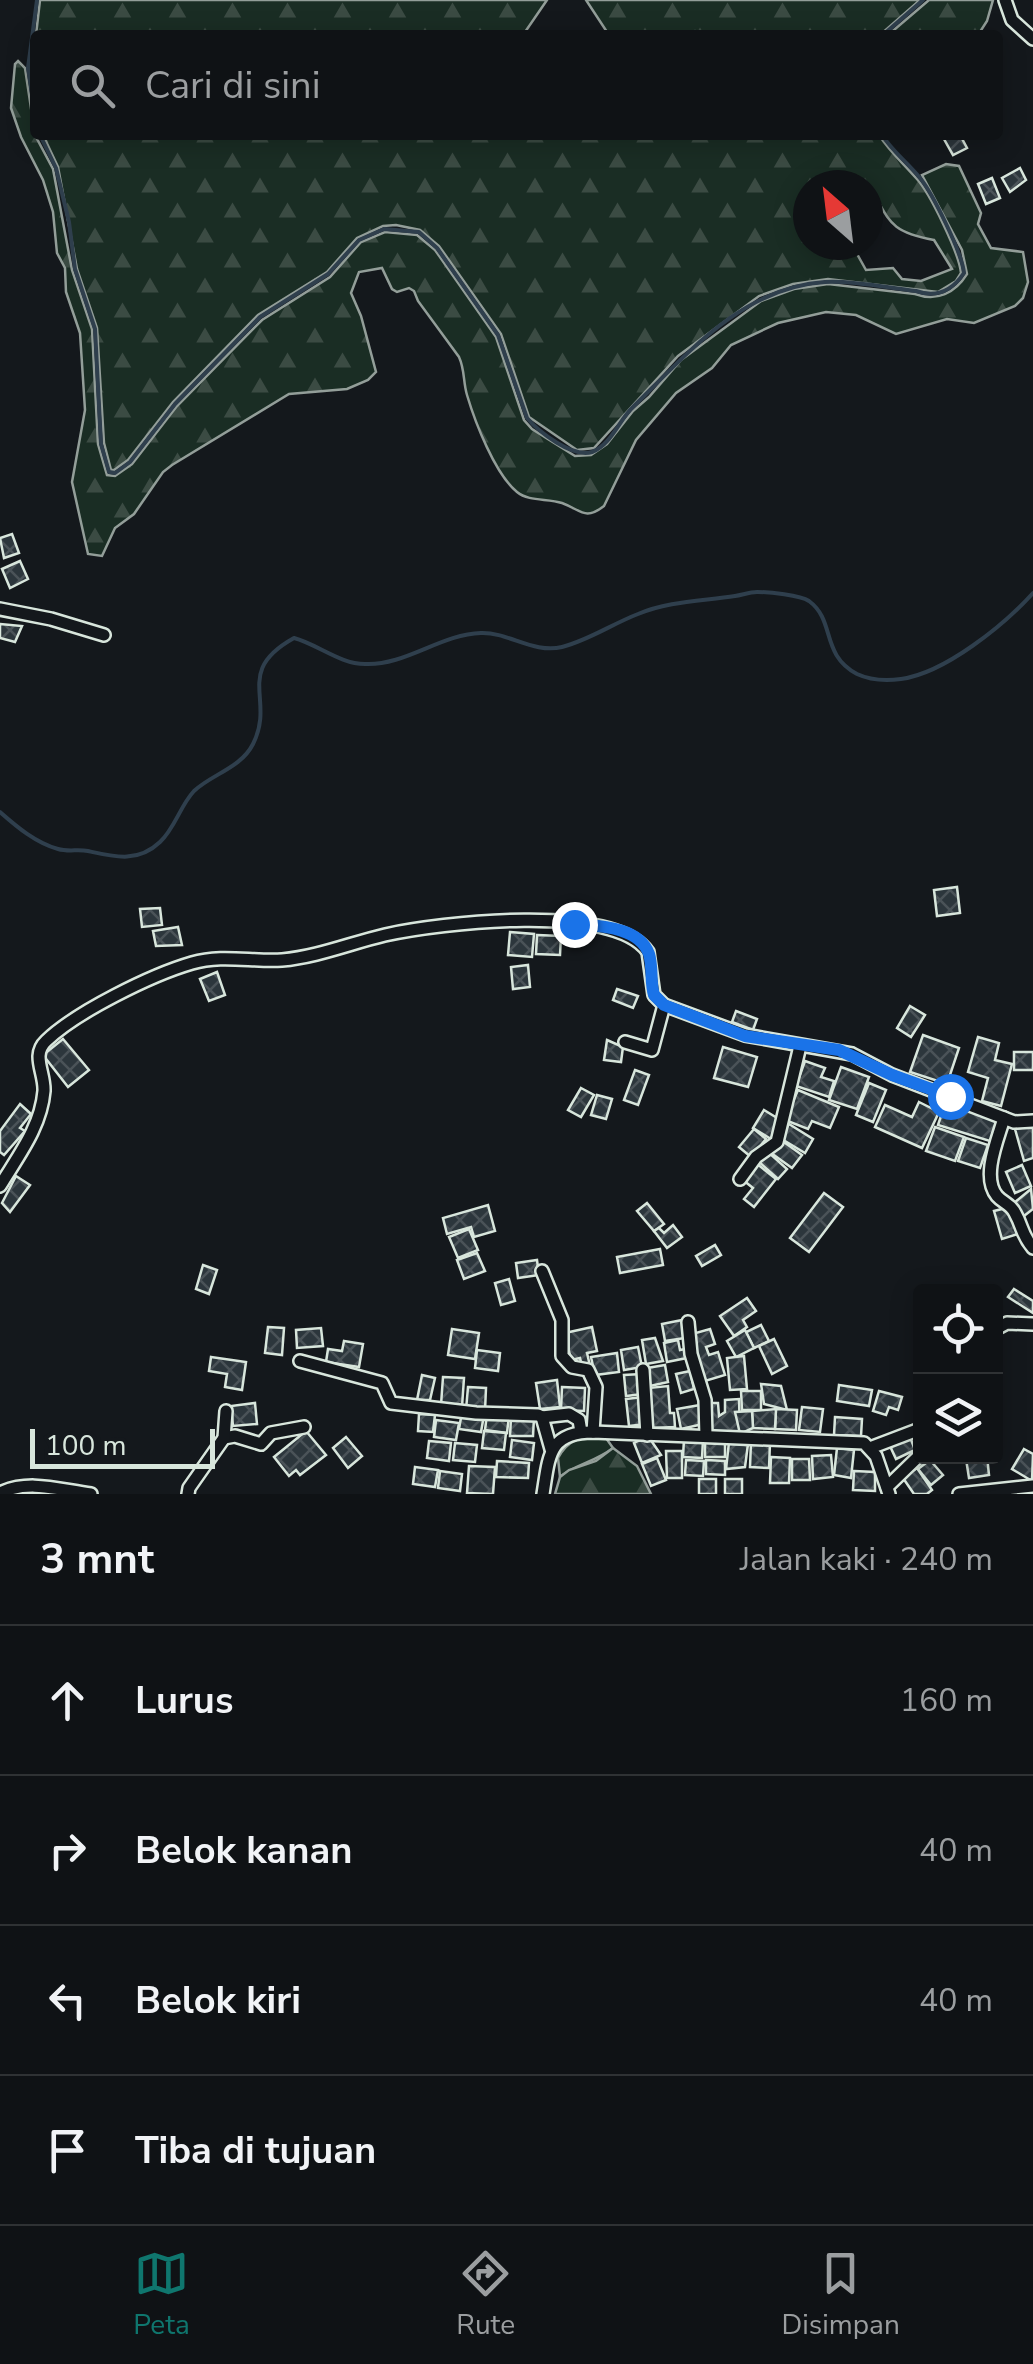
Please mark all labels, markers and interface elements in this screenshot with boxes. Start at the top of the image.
search box [30,30,1003,140]
icon: search [65,58,120,113]
text: Cari di sini [145,60,321,111]
north arrow [793,170,883,260]
route end [552,902,598,948]
route start [928,1074,974,1120]
map controls [913,1284,1003,1464]
button: locate [913,1284,1003,1374]
button: layers [913,1374,1003,1464]
scale bar [30,1424,215,1468]
text: 100 m [45,1427,127,1465]
text: 3 mnt [40,1531,154,1588]
text: Jalan kaki · 240 m [740,1538,993,1581]
icon: ahead [40,1673,95,1728]
text: Lurus [135,1675,233,1726]
text: 160 m [900,1679,993,1722]
icon: right [40,1823,95,1878]
text: Belok kanan [135,1825,352,1876]
text: 40 m [919,1829,993,1872]
icon: left [40,1973,95,2028]
text: Belok kiri [135,1975,301,2026]
text: 40 m [919,1979,993,2022]
icon: arrive [40,2123,95,2178]
text: Tiba di tujuan [135,2125,376,2176]
tab: Peta [133,2246,190,2344]
tab: Rute [456,2246,515,2344]
tab: Disimpan [782,2246,900,2344]

